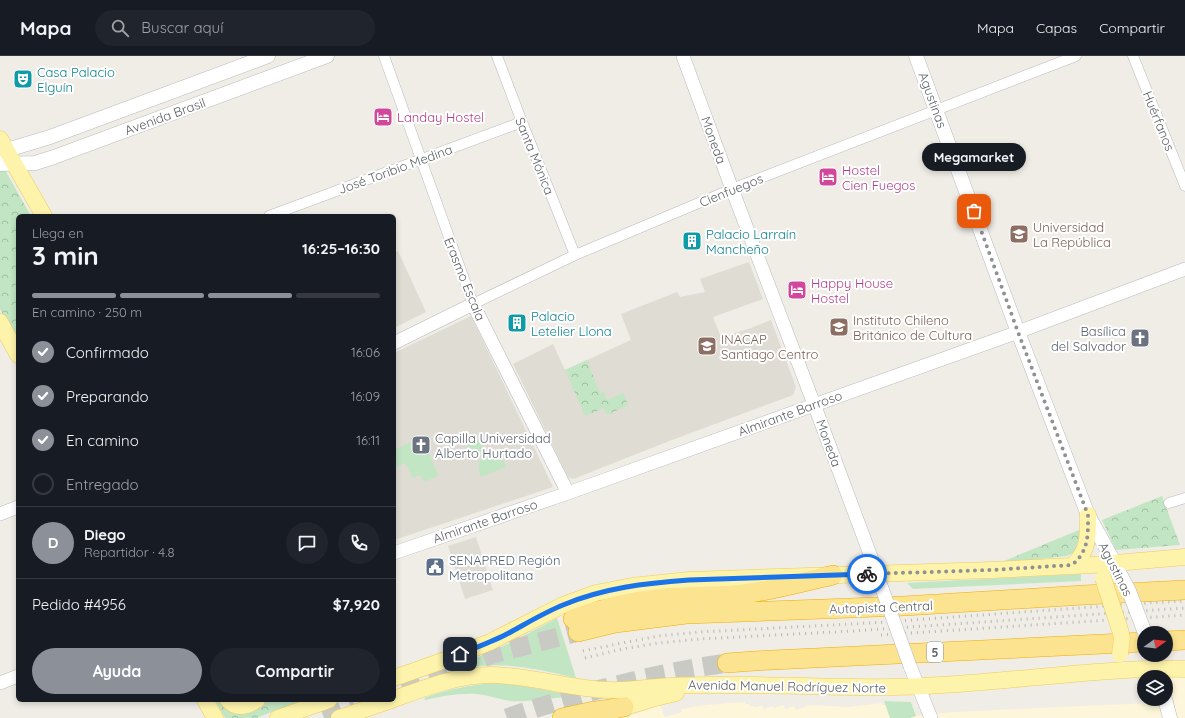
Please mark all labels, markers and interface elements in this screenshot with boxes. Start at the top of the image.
search box [95,10,375,46]
text: Mapa [20,16,71,40]
icon: search [109,17,131,39]
text: Buscar aquí [141,18,223,37]
text: Mapa [977,19,1014,37]
text: Capas [1036,19,1077,37]
text: Compartir [1099,19,1165,37]
place label: Casa Palacio Elguín [37,64,115,95]
theatre icon: Casa Palacio Elguín [12,68,34,90]
street label: Agustinas [915,70,951,130]
street label: Huérfanos [1140,89,1178,153]
street label: Avenida Brasil [122,94,208,138]
hotel icon: Landay Hostel [372,106,394,128]
place label: Landay Hostel [397,109,484,125]
street label: Moneda [698,114,730,166]
street label: Santa Mónica [512,115,558,197]
street label: José Toribio Medina [336,141,454,197]
callout: Megamarket [922,143,1026,171]
text: Megamarket [934,149,1014,165]
place label: Hostel Cien Fuegos [842,162,915,193]
hotel icon: Hostel Cien Fuegos [817,166,839,188]
street label: Cienfuegos [697,170,765,210]
pin [957,194,991,228]
icon: bag [963,200,985,222]
place label: Universidad La República [1033,219,1111,250]
school or university icon: Universidad La República [1008,223,1030,245]
text: Llega en [32,225,83,241]
place label: Palacio Larraín Mancheño [706,226,796,257]
building icon: Palacio Larraín Mancheño [681,230,703,252]
street label: Erasmo Escala [441,235,489,323]
text: 3 min [32,239,99,272]
text: 16:25–16:30 [302,239,380,258]
place label: Happy House Hostel [811,275,893,306]
hotel icon: Happy House Hostel [786,279,808,301]
text: En camino · 250 m [32,304,142,320]
place label: Palacio Letelier Llona [531,308,612,339]
building icon: Palacio Letelier Llona [506,312,528,334]
place label: Instituto Chileno Británico de Cultura [853,312,972,343]
school or university icon: Instituto Chileno Británico de Cultura [828,316,850,338]
place label: Basílica del Salvador [1051,323,1126,354]
church icon: Basílica del Salvador [1129,327,1151,349]
place label: INACAP Santiago Centro [721,331,818,362]
school or university icon: INACAP Santiago Centro [696,335,718,357]
icon: check [32,341,54,363]
text: Confirmado [66,343,149,362]
text: 16:06 [351,344,380,360]
icon: check [32,385,54,407]
text: Preparando [66,387,149,406]
street label: Almirante Barroso [736,387,844,439]
text: 16:09 [351,388,380,404]
street label: Moneda [813,417,845,469]
icon: check [32,429,54,451]
place label: Capilla Universidad Alberto Hurtado [435,430,551,461]
text: En camino [66,431,139,450]
text: 16:11 [356,432,380,448]
church icon: Capilla Universidad Alberto Hurtado [410,434,432,456]
text: Entregado [66,475,139,494]
street label: Almirante Barroso [431,496,539,546]
button: chat [286,522,328,564]
button: phone [338,522,380,564]
text: Diego [84,525,126,544]
text: D [48,533,58,552]
street label: Agustinas [1096,539,1136,599]
text: Repartidor · 4.8 [84,544,175,560]
place label: SENAPRED Región Metropolitana [449,552,561,583]
courier [847,554,887,594]
public building icon: SENAPRED Región Metropolitana [424,556,446,578]
icon: bike [856,563,878,585]
text: Pedido #4956 [32,595,126,614]
text: $7,920 [333,595,380,614]
street label: Autopista Central [829,597,933,617]
north arrow [1137,626,1173,662]
map controls [1137,626,1173,706]
pin [443,637,477,671]
road number: 5 [927,642,943,662]
icon: home [449,643,471,665]
button: Ayuda [32,648,202,694]
button: Compartir [210,648,380,694]
button: layers [1137,670,1173,706]
street label: Avenida Manuel Rodríguez Norte [688,676,886,696]

